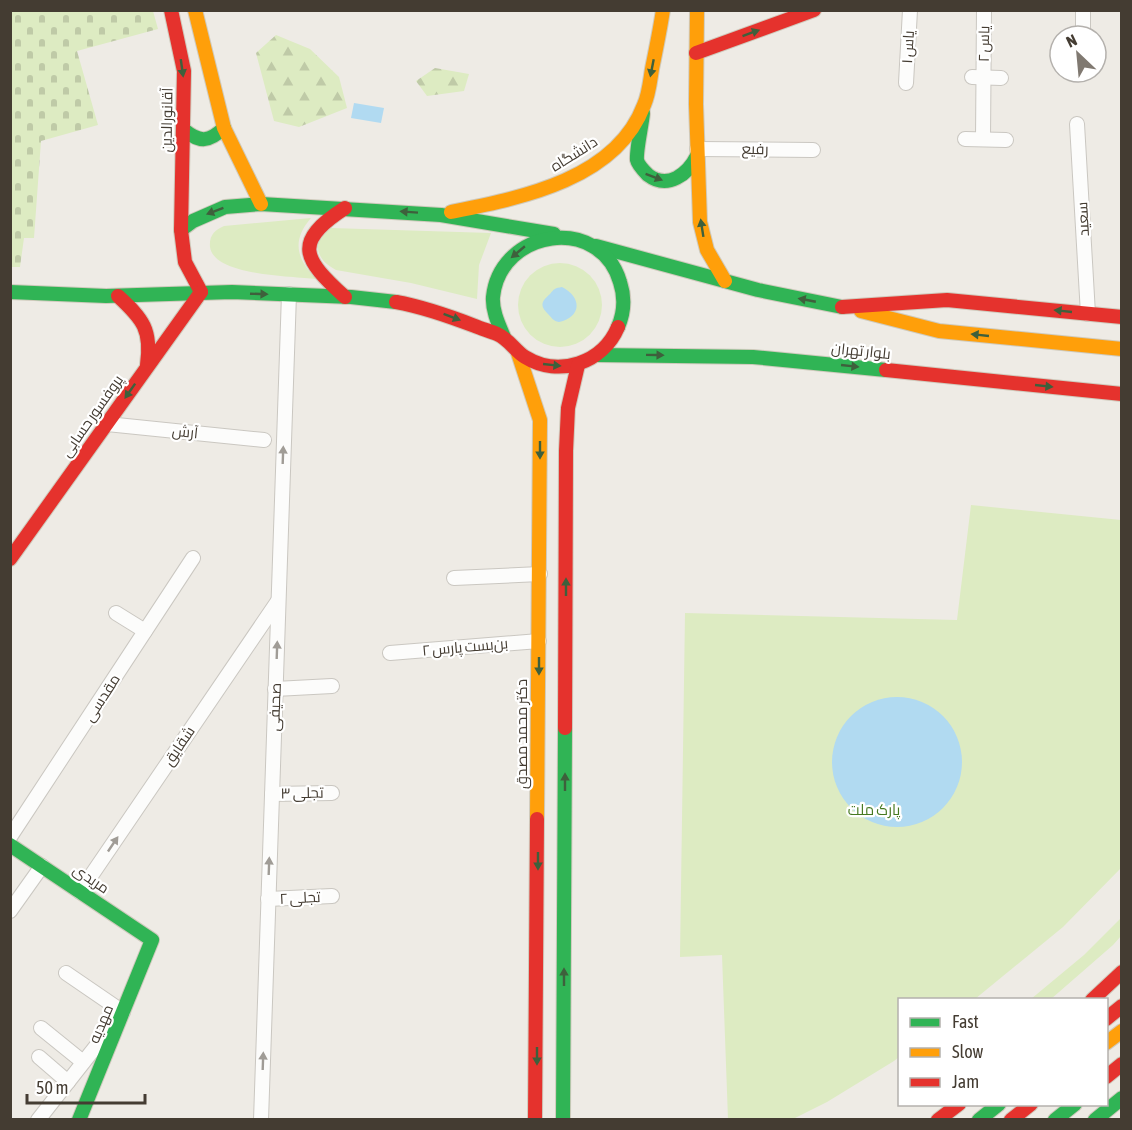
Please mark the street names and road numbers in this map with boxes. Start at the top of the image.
street label: یاس ۲ [975,26,994,62]
street label: یاس ۱ [898,30,919,64]
street label: آقانورالدین [157,87,178,153]
street label: دانشگاه [547,133,600,175]
street label: رفیع [741,140,769,160]
street label: سعید [1073,201,1092,237]
street label: بلوار تهران [830,339,892,364]
street label: پروفسور حسابی [57,371,128,461]
street label: آرش [171,422,199,443]
street label: بن‌بست پارس ۲ [421,634,509,661]
street label: مقدسی [80,671,125,726]
street label: دکتر محمد مصدق [513,679,532,789]
street label: صحیفی [265,682,286,732]
street label: شقایق [159,723,200,770]
street label: تجلی ۳ [280,784,324,803]
street label: مریدی [69,860,112,898]
street label: تجلی ۲ [279,888,321,909]
street label: مهدیه [85,1002,118,1046]

